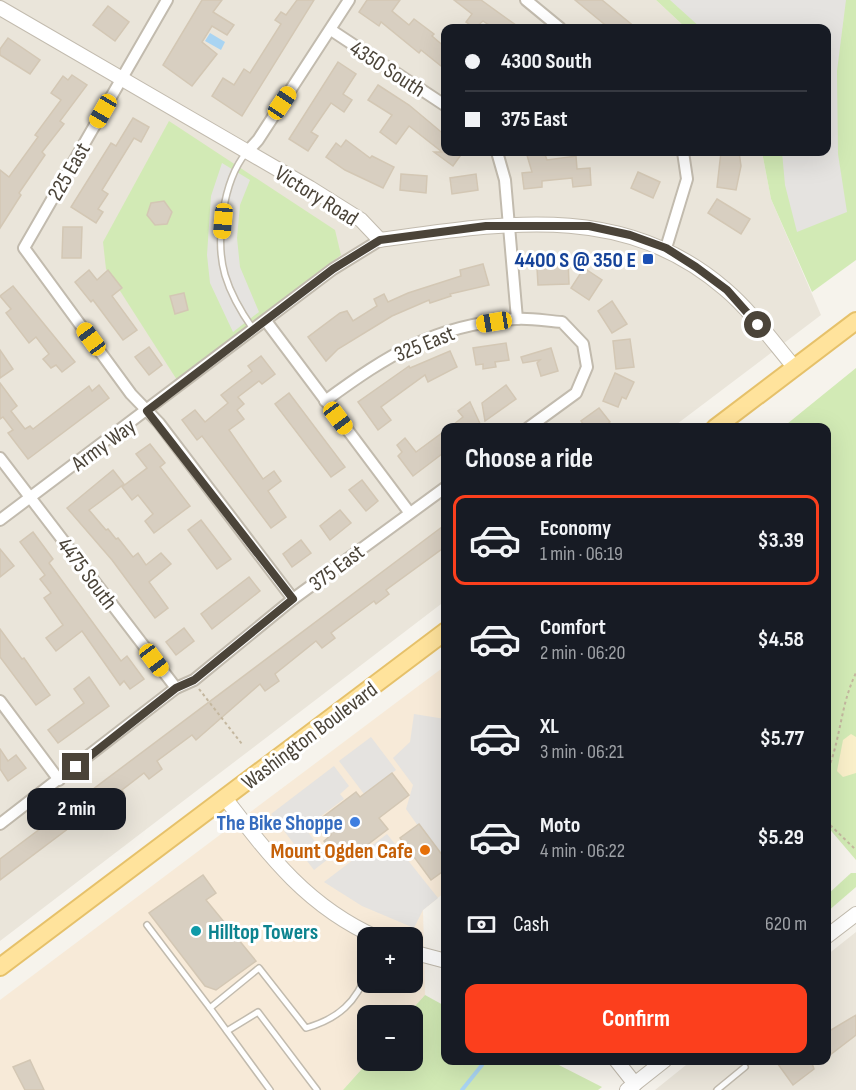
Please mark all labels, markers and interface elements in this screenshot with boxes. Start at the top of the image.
street label: 4350 South [344,35,430,104]
text: 4300 South [501,48,592,75]
car [264,83,300,123]
car [86,91,120,131]
text: 375 East [501,106,568,133]
street label: 225 East [42,138,97,205]
street label: Victory Road [269,160,363,232]
car [212,202,234,240]
place label: 4400 S @ 350 E [514,247,636,274]
marker: 4400 S @ 350 E [641,252,655,266]
car [475,310,513,334]
route start [744,311,771,338]
car [73,319,109,359]
street label: 325 East [391,320,459,369]
car [320,398,356,438]
street label: Army Way [66,413,142,478]
text: Choose a ride [465,443,593,475]
icon: car [468,513,522,567]
text: Economy [540,515,611,542]
text: $3.39 [758,527,804,554]
street label: 4475 South [51,533,123,615]
street label: 375 East [304,539,370,598]
text: 1 min · 06:19 [540,542,623,566]
icon: car [468,612,522,666]
text: Comfort [540,614,606,641]
text: $4.58 [757,626,804,653]
car [136,640,172,680]
text: 2 min · 06:20 [540,641,626,665]
street label: Washington Boulevard [237,676,383,796]
icon: car [468,711,522,765]
text: XL [540,713,559,740]
text: $5.77 [760,725,804,752]
text: 3 min · 06:21 [540,740,624,764]
route end [62,753,89,780]
callout: 2 min [26,788,125,830]
text: 2 min [57,797,96,821]
place label: The Bike Shoppe [217,810,343,837]
icon: car [468,810,522,864]
text: Moto [540,812,580,839]
marker: The Bike Shoppe [348,815,362,829]
text: $5.29 [758,824,804,851]
place label: Mount Ogden Cafe [271,838,413,865]
text: 4 min · 06:22 [540,839,625,863]
marker: Mount Ogden Cafe [418,843,432,857]
icon: cash [465,908,498,941]
text: Cash [513,911,549,938]
text: 620 m [765,912,807,936]
place label: Hilltop Towers [208,919,318,946]
marker: Hilltop Towers [189,924,203,938]
map controls [357,927,423,1071]
button: + [357,927,423,993]
button: Confirm [465,984,807,1053]
button: − [357,1005,423,1071]

